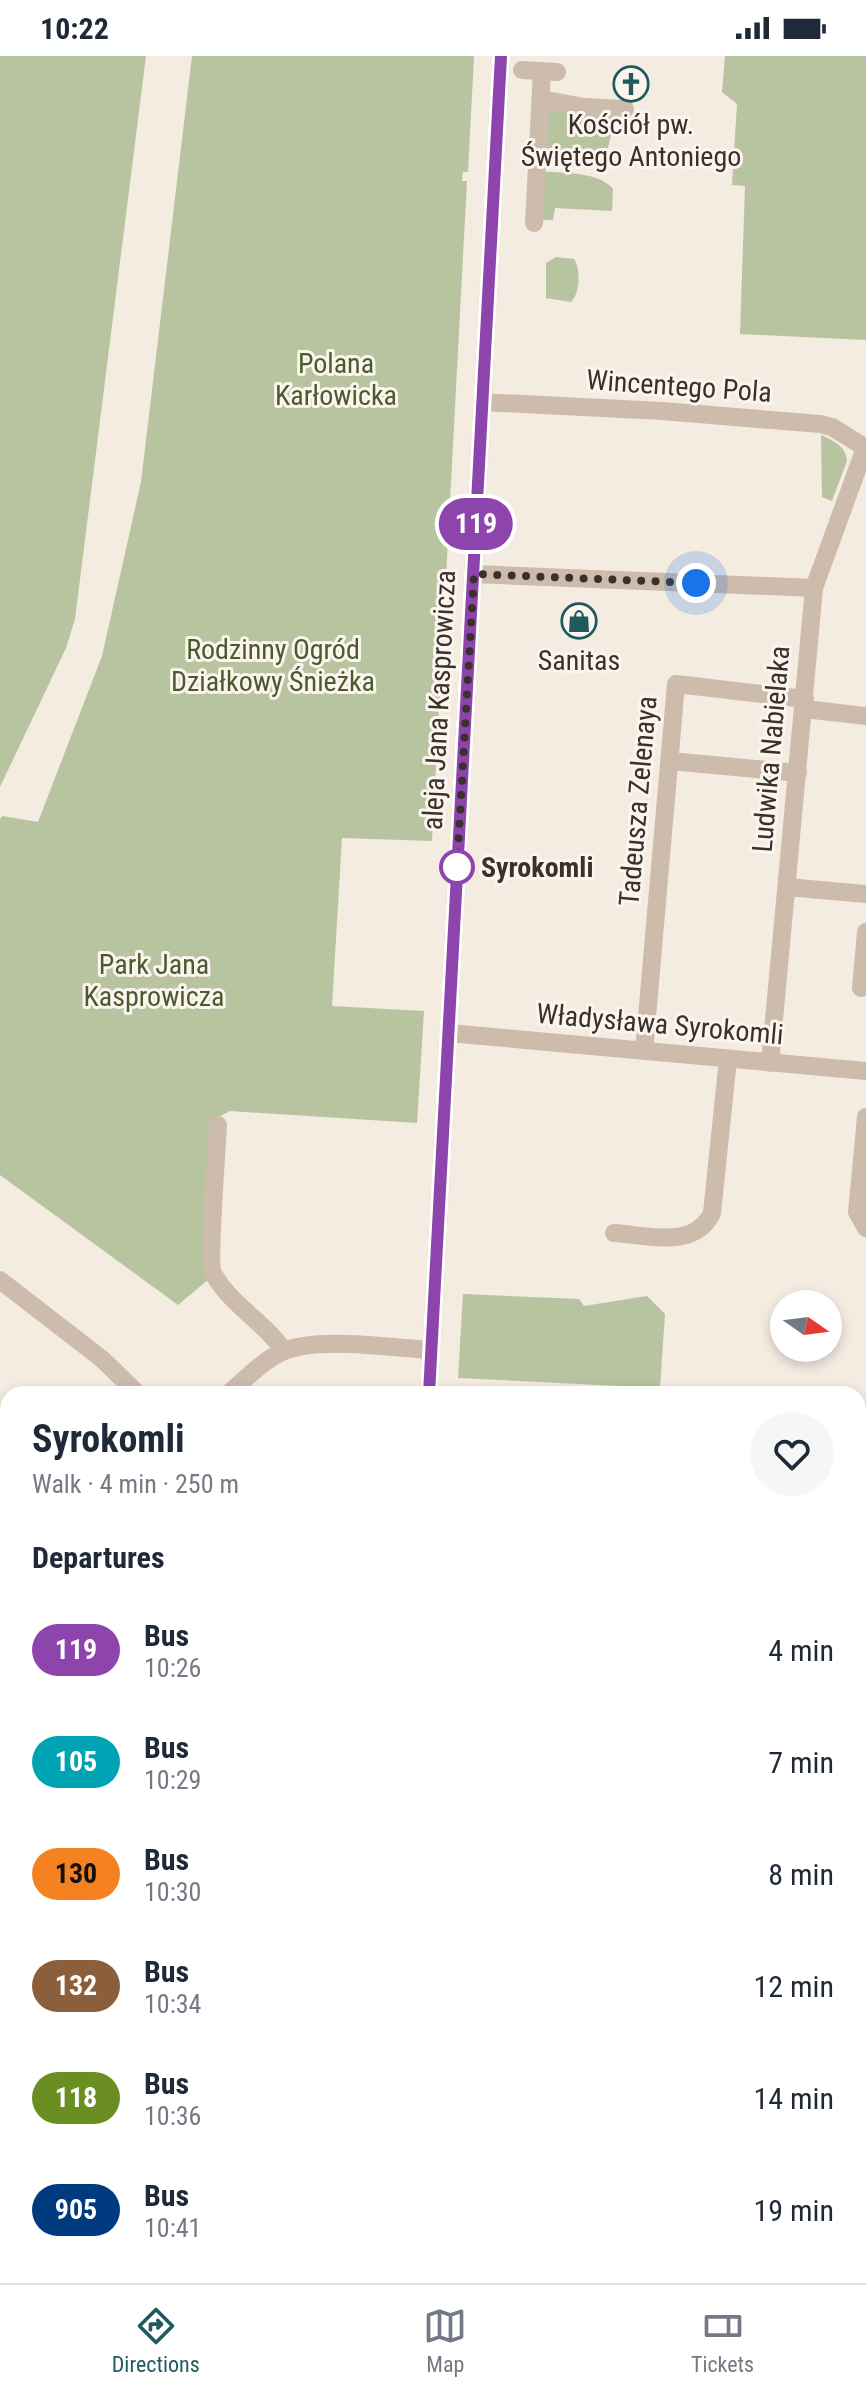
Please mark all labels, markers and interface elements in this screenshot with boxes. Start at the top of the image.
text: 10:22 [40,11,109,46]
church icon: Kościół pw. Świętego Antoniego [612,65,650,103]
place label: Kościół pw. Świętego Antoniego [521,108,741,173]
park label: Polana Karłowicka [275,347,397,412]
street label: Wincentego Pola [585,363,773,409]
line badge: 119 [430,498,522,550]
text: 119 [455,507,497,540]
your location [676,563,716,603]
street label: aleja Jana Kasprowicza [416,569,462,831]
shop icon: Sanitas [560,602,598,640]
park label: Rodzinny Ogród Działkowy Śnieżka [171,633,375,698]
place label: Sanitas [538,644,620,677]
street label: Ludwika Nabielaka [746,644,796,854]
street label: Tadeusza Zelenaya [612,695,664,907]
marker: Syrokomli [440,850,474,884]
place label: Syrokomli [481,851,593,884]
park label: Park Jana Kasprowicza [84,948,224,1013]
street label: Władysława Syrokomli [535,997,785,1051]
north arrow [770,1290,842,1362]
map controls [770,1290,842,1362]
button: heart [750,1412,834,1496]
text: Syrokomli [32,1417,185,1461]
text: Walk · 4 min · 250 m [32,1469,239,1499]
text: Departures [32,1540,165,1575]
text: Bus [144,1618,189,1653]
text: 119 [55,1633,97,1666]
text: 4 min [768,1633,834,1668]
text: 10:26 [144,1653,201,1683]
text: Bus [144,1730,189,1765]
text: 105 [55,1745,97,1778]
text: 7 min [768,1745,834,1780]
text: 10:29 [144,1765,201,1795]
text: Bus [144,1842,189,1877]
text: 130 [55,1857,97,1890]
text: 8 min [768,1857,834,1892]
text: 10:30 [144,1877,201,1907]
text: Bus [144,1954,189,1989]
text: 132 [55,1969,97,2002]
text: 12 min [753,1969,834,2004]
text: 10:34 [144,1989,201,2019]
text: Bus [144,2066,189,2101]
text: 118 [55,2081,97,2114]
text: 14 min [753,2081,834,2116]
text: 10:36 [144,2101,201,2131]
text: Bus [144,2178,189,2213]
text: 905 [55,2193,97,2226]
text: 19 min [753,2193,834,2228]
text: 10:41 [144,2213,201,2243]
tab: Directions [112,2304,200,2377]
tab: Map [423,2304,467,2377]
tab: Tickets [691,2304,754,2377]

